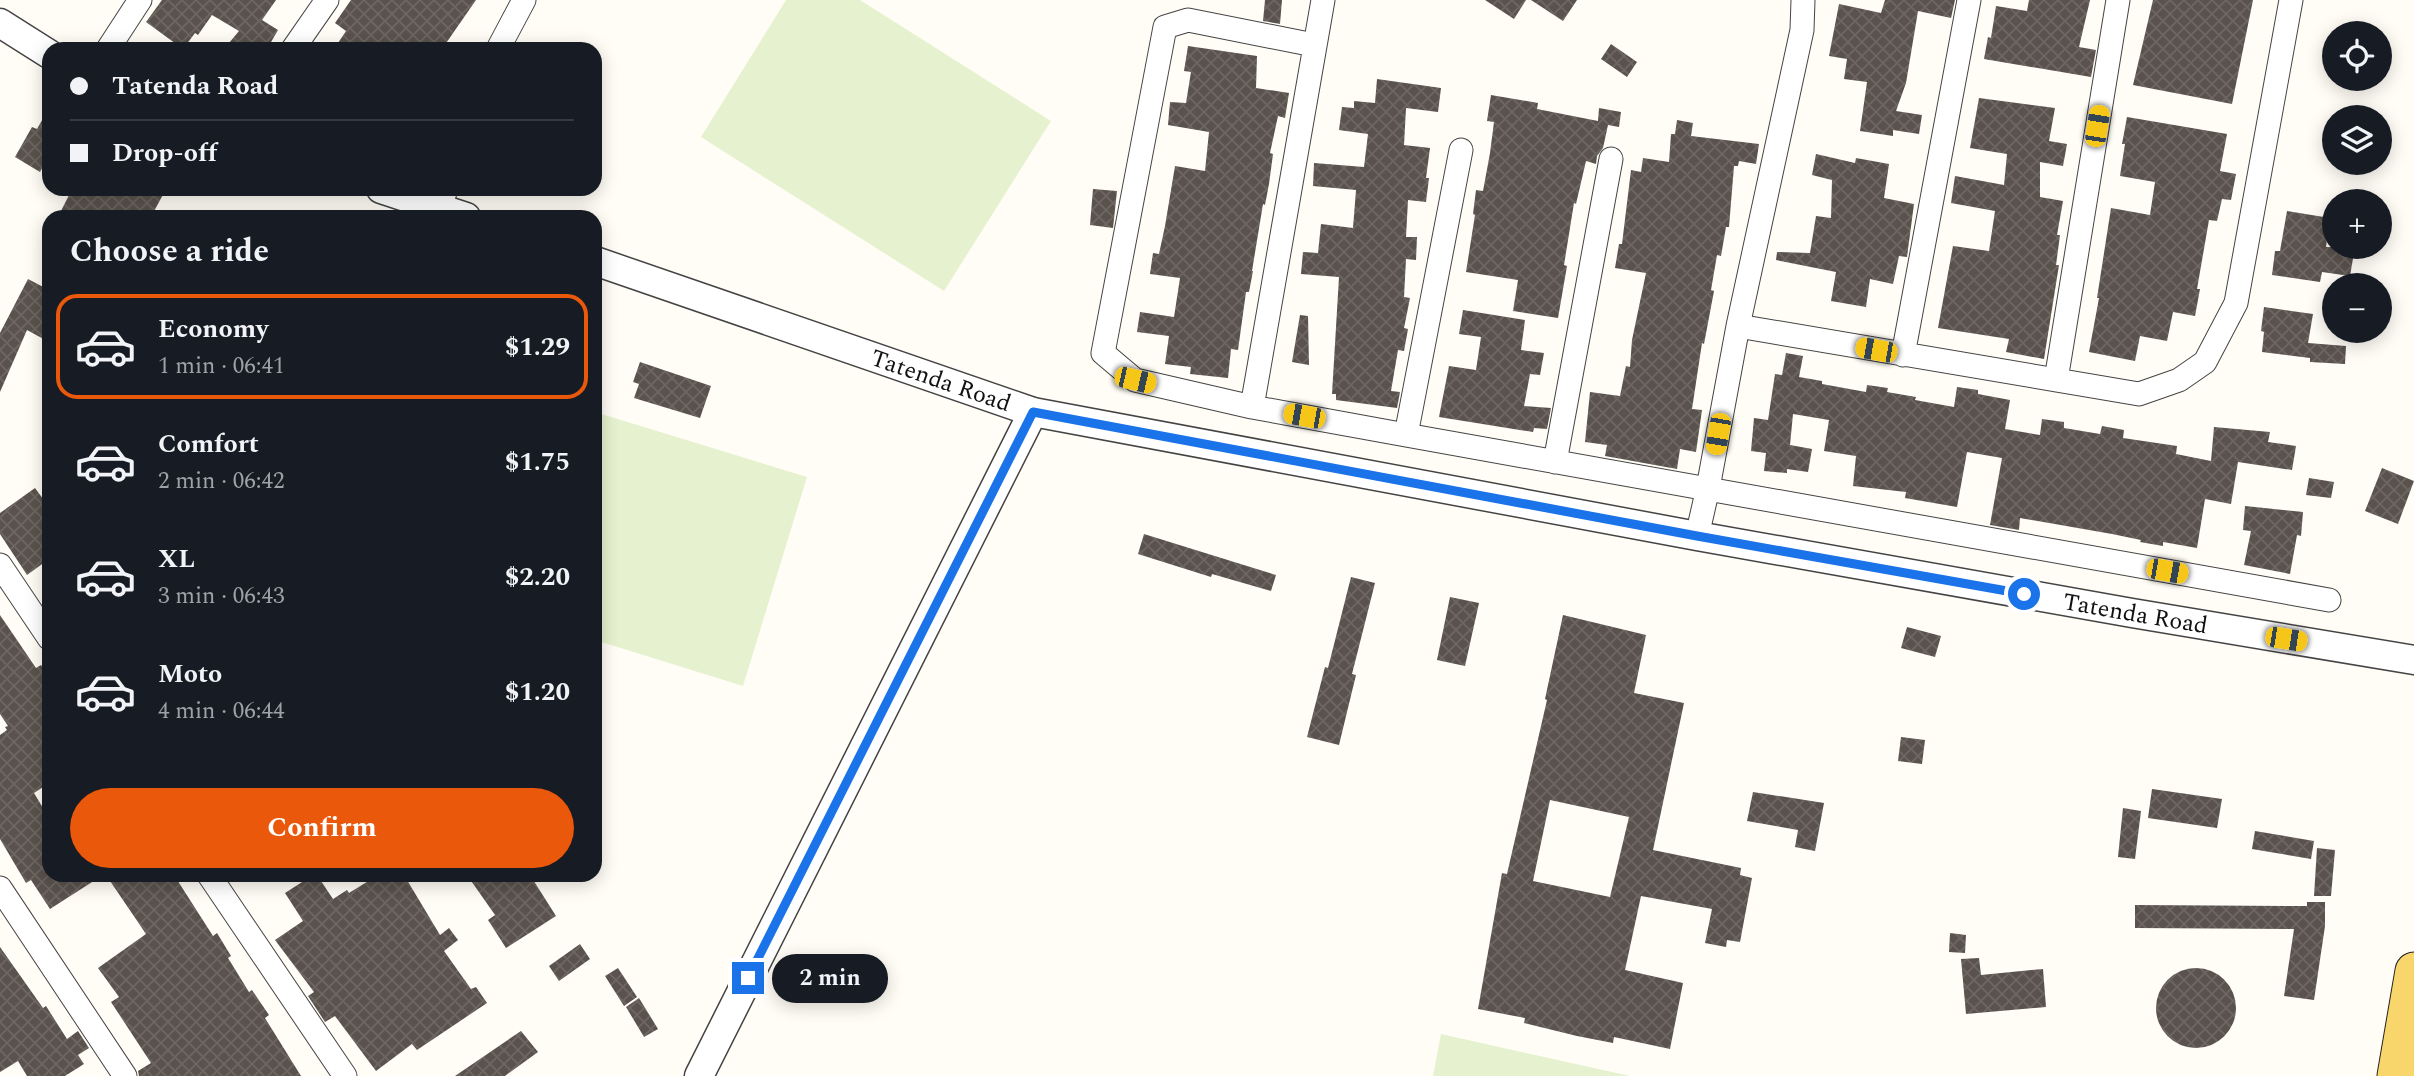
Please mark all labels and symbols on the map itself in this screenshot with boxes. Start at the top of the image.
car [2084,104,2111,148]
car [1854,336,1899,364]
street label: Tatenda Road [866,340,1016,422]
car [1113,365,1158,395]
car [1282,402,1327,430]
car [1705,411,1732,457]
car [2145,557,2190,585]
route start [2008,578,2040,610]
street label: Tatenda Road [2060,584,2210,644]
car [2264,625,2309,653]
callout: 2 min [772,954,888,1002]
route end [732,962,764,994]

